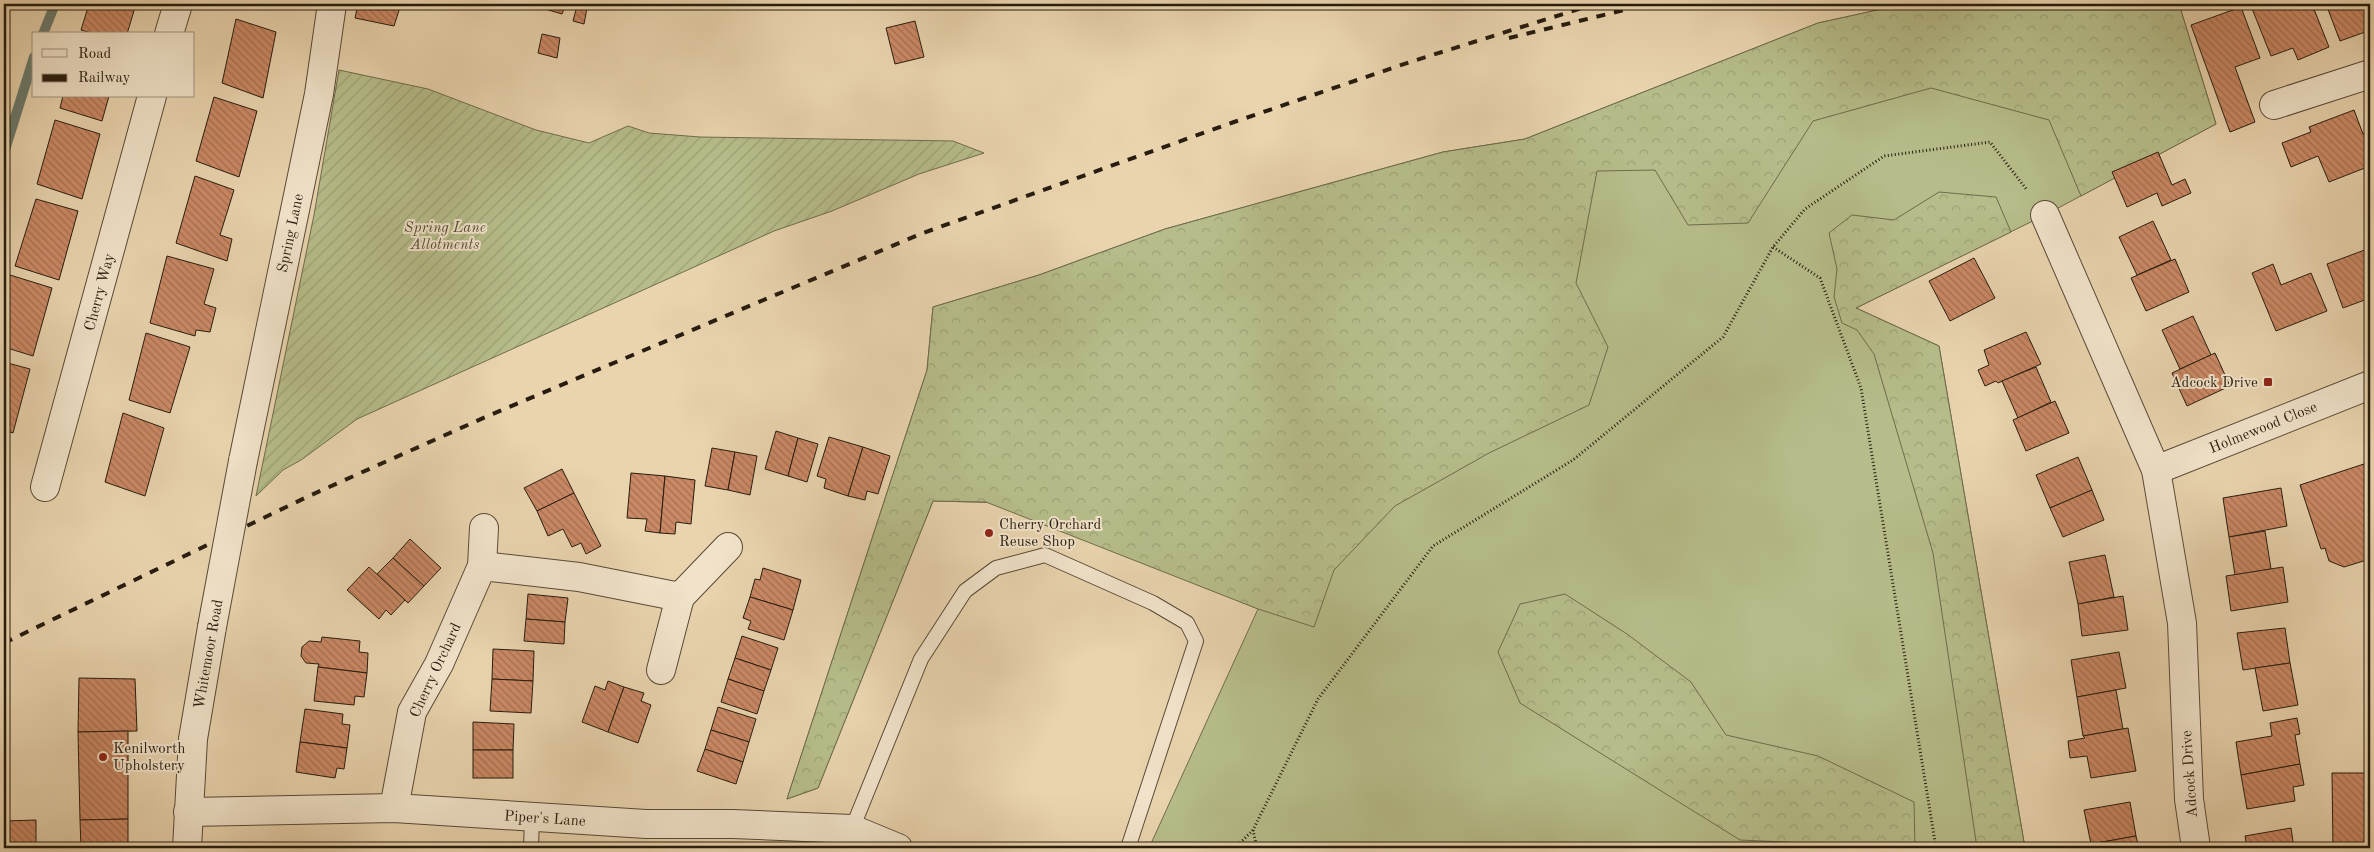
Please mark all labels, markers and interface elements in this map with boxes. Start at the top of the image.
legend [32,32,195,98]
text: Road [78,47,112,62]
text: Railway [78,71,131,86]
street label: Spring Lane [276,192,307,274]
park label: Spring Lane Allotments [404,221,486,253]
street label: Cherry Way [83,252,118,333]
place label: Adcock Drive [2170,376,2258,391]
marker: Adcock Drive [2262,376,2274,388]
street label: Holmewood Close [2207,400,2320,457]
place label: Cherry Orchard Reuse Shop [999,518,1101,550]
marker: Cherry Orchard Reuse Shop [983,527,995,539]
street label: Whitemoor Road [192,598,227,710]
street label: Cherry Orchard [408,621,465,720]
street label: Adcock Drive [2180,729,2201,818]
place label: Kenilworth Upholstery [113,742,185,774]
marker: Kenilworth Upholstery [97,751,109,763]
street label: Piper's Lane [504,809,586,830]

